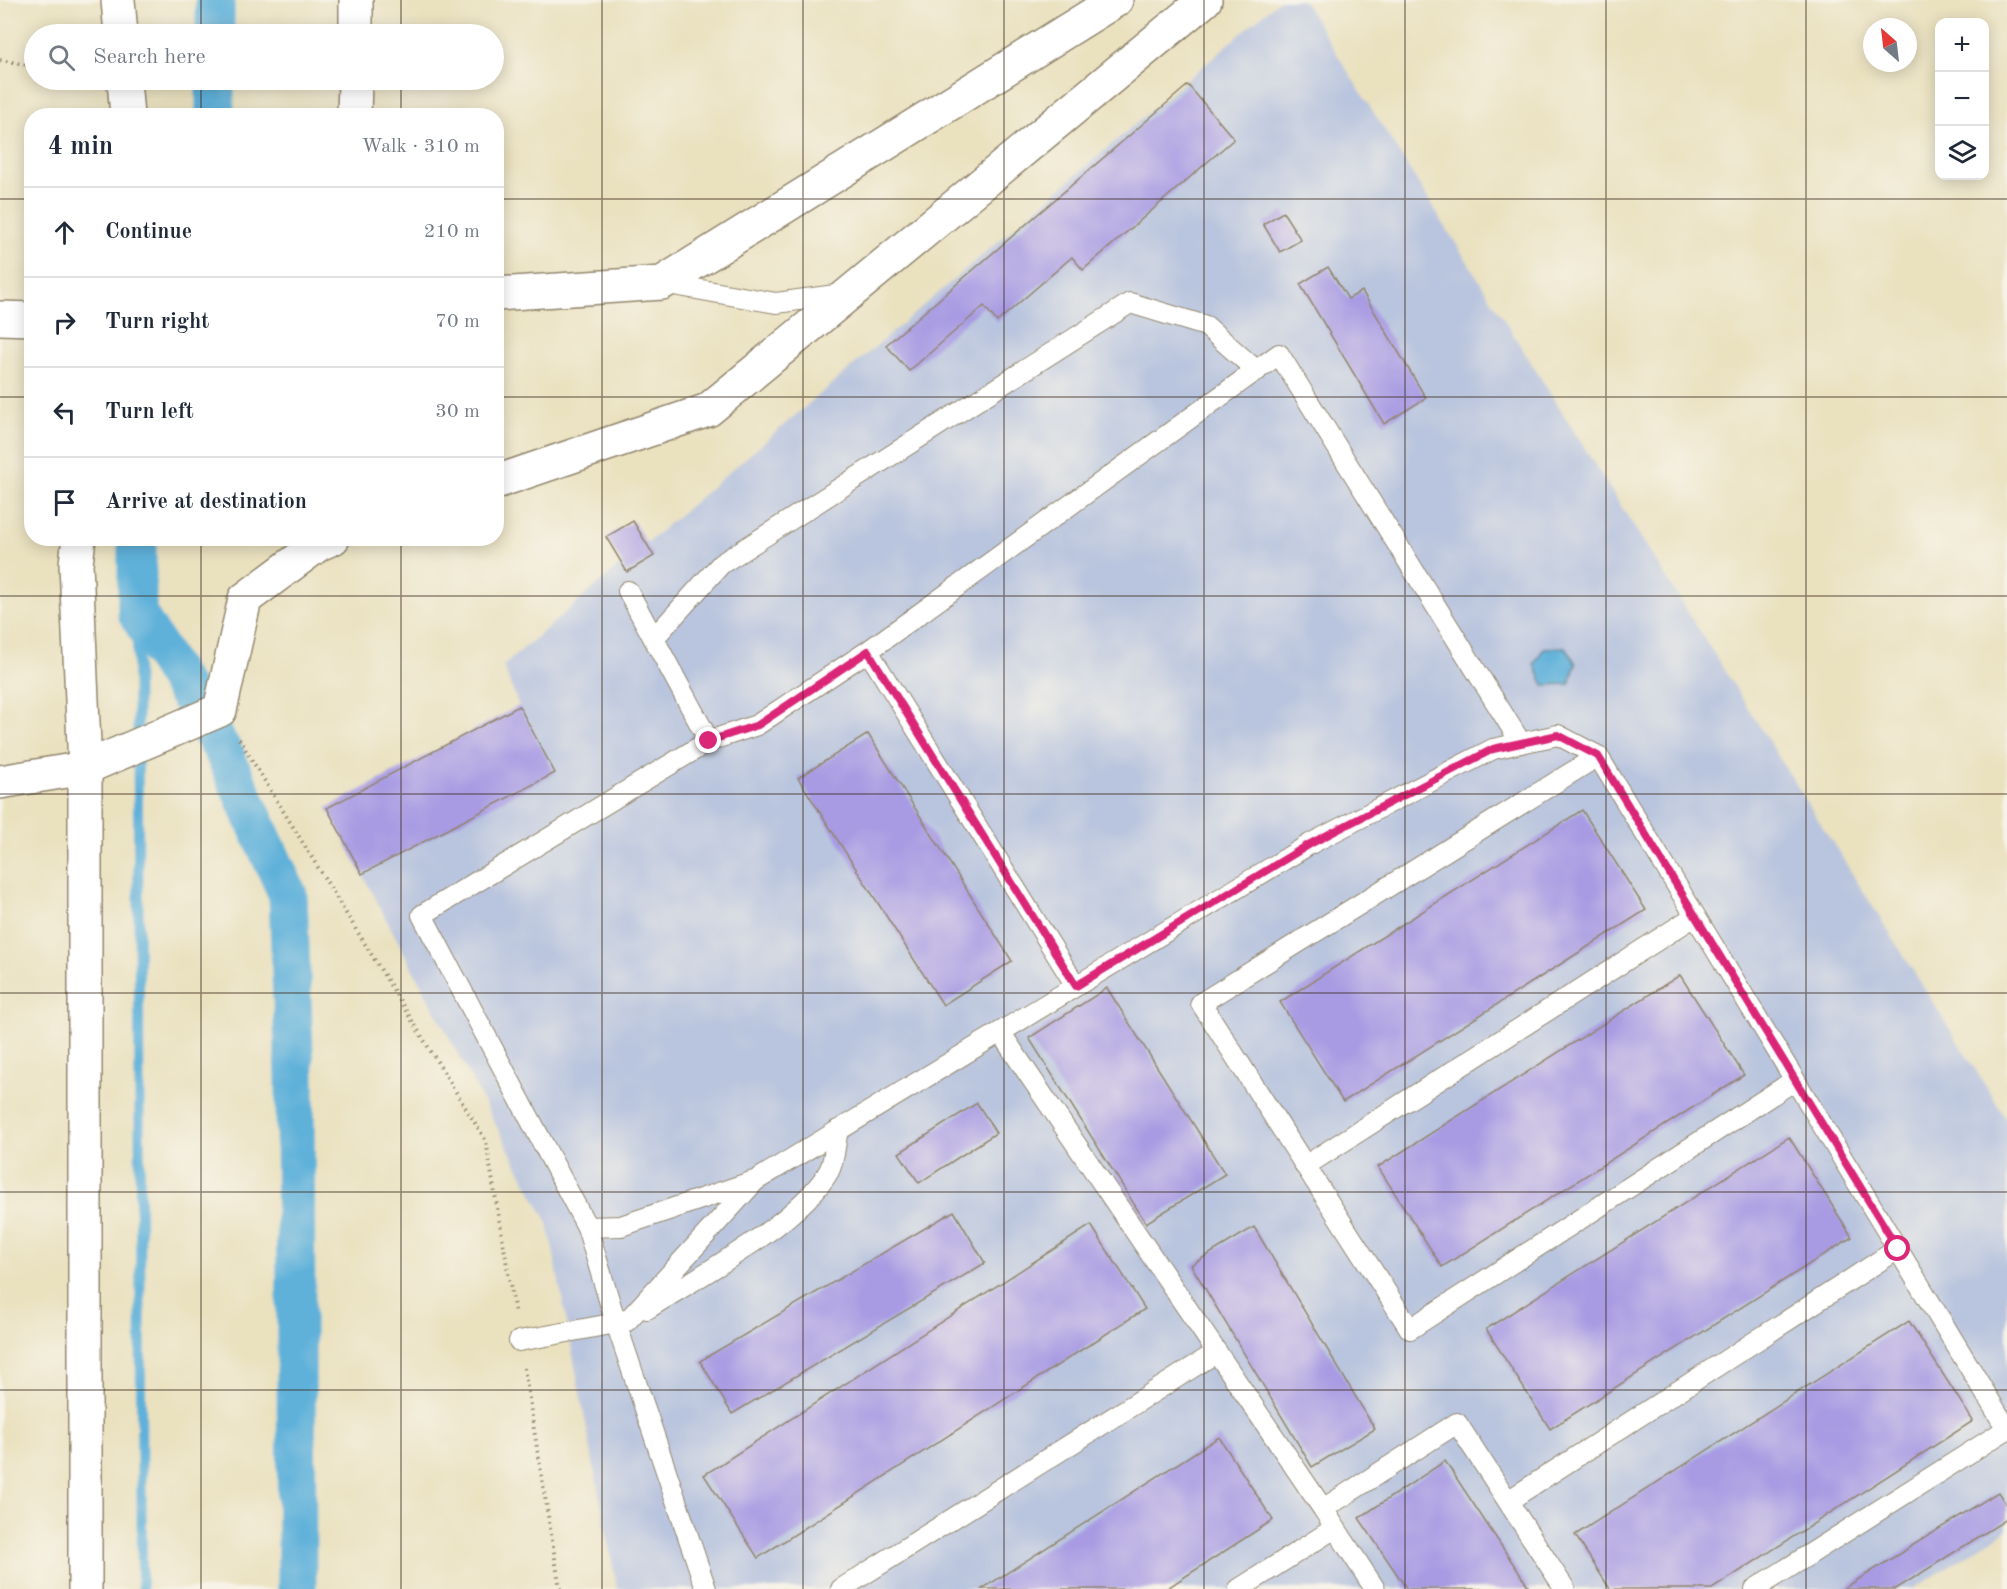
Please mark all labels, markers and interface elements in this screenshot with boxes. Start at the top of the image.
north arrow [1863,18,1917,72]
map controls [1935,18,1989,180]
button: + [1935,18,1989,72]
search box [24,24,504,90]
icon: search [45,41,78,74]
text: Search here [93,46,206,68]
button: − [1935,72,1989,126]
button: layers [1935,126,1989,180]
text: 4 min [48,134,113,160]
text: Walk · 310 m [361,137,480,157]
icon: ahead [48,216,81,249]
text: Continue [105,221,192,243]
text: 210 m [424,222,480,242]
icon: right [48,306,81,339]
text: Turn right [105,311,209,333]
text: 70 m [435,312,480,332]
icon: left [48,396,81,429]
text: Turn left [105,401,194,423]
text: 30 m [435,402,480,422]
icon: arrive [48,486,81,519]
text: Arrive at destination [105,491,307,513]
route end [695,727,721,753]
route start [1884,1235,1910,1261]

